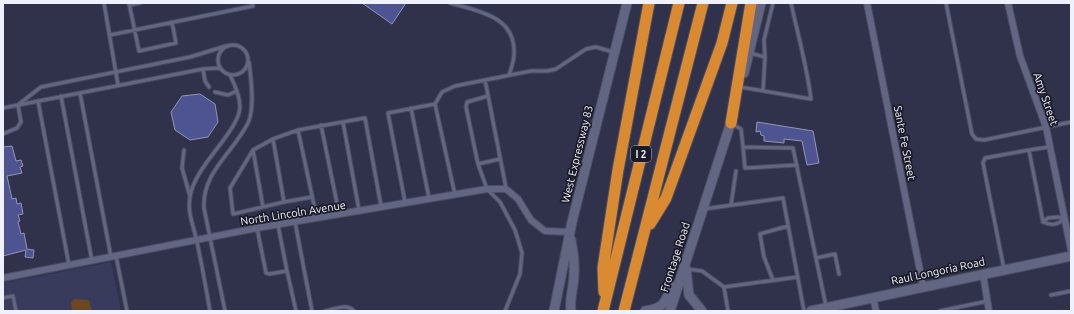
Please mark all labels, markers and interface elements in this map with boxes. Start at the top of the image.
street label: Amy Street [1031,71,1061,128]
street label: West Expressway 83 [559,104,595,204]
street label: Sante Fe Street [892,105,918,182]
road number: I 2 [631,146,651,162]
street label: North Lincoln Avenue [240,199,346,227]
street label: Frontage Road [658,221,692,293]
street label: Raul Longoria Road [890,255,986,287]

